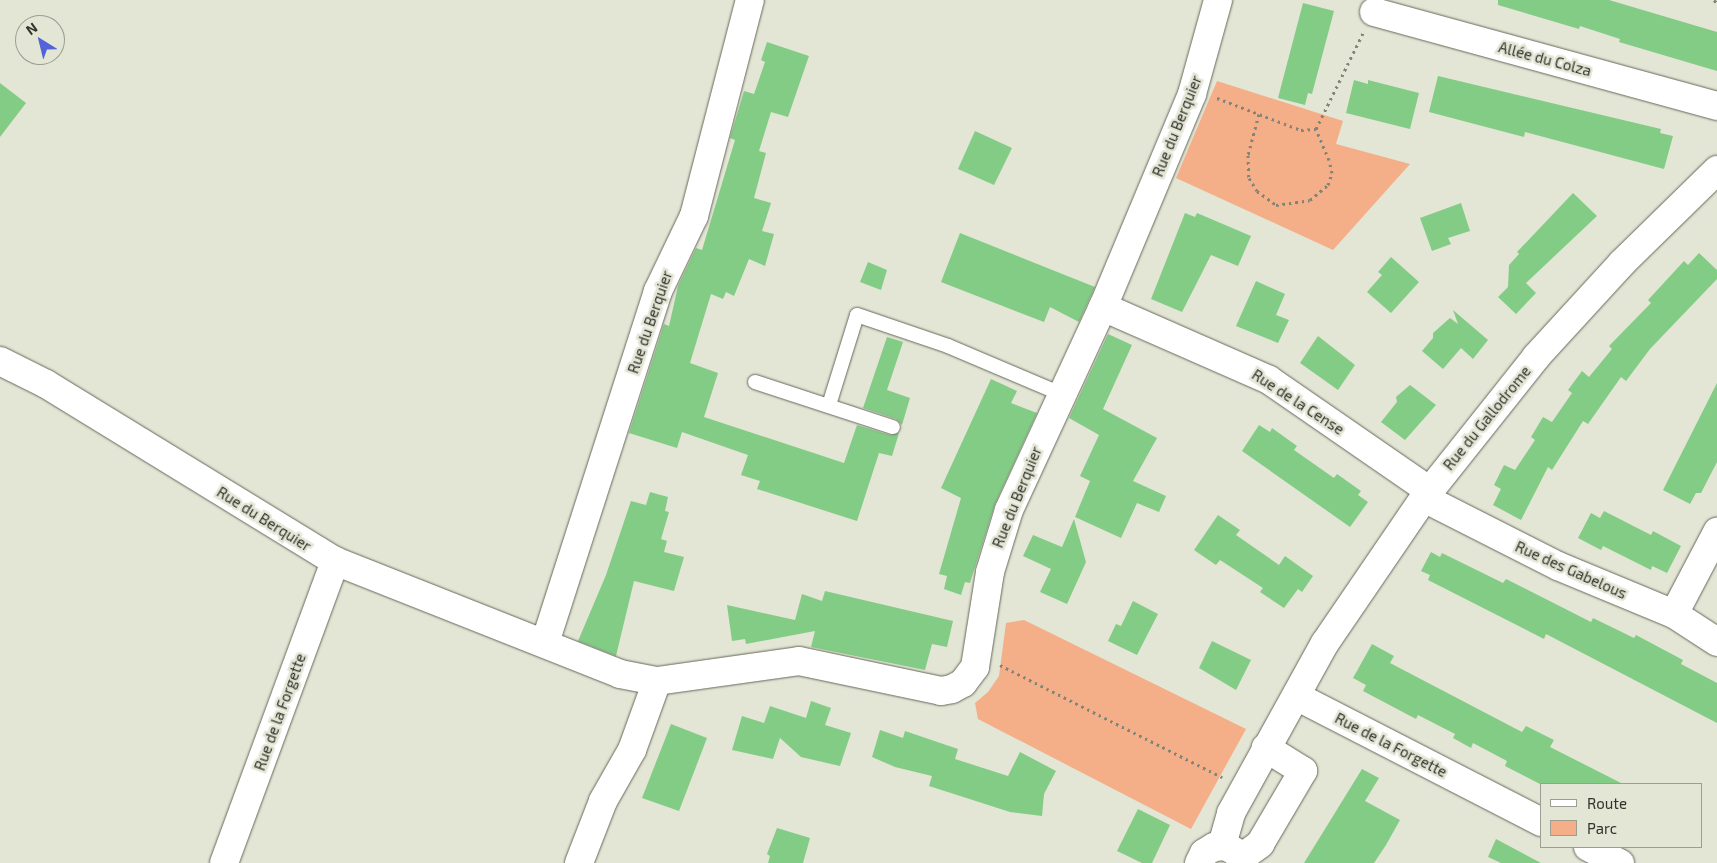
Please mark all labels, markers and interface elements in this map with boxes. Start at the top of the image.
north arrow [15,15,65,65]
text: N [22,18,41,38]
street label: Allée du Colza [1497,38,1593,80]
street label: Rue du Berquier [1148,73,1206,179]
street label: Rue du Berquier [624,268,676,376]
street label: Rue du Gallodrome [1439,362,1535,474]
street label: Rue de la Cense [1249,366,1347,438]
street label: Rue du Berquier [988,444,1046,550]
street label: Rue du Berquier [214,483,314,555]
street label: Rue des Gabelous [1512,537,1630,603]
street label: Rue de la Forgette [250,651,310,773]
street label: Rue de la Forgette [1332,709,1450,781]
legend [1540,783,1702,848]
text: Route [1587,794,1627,812]
text: Parc [1587,819,1617,837]

